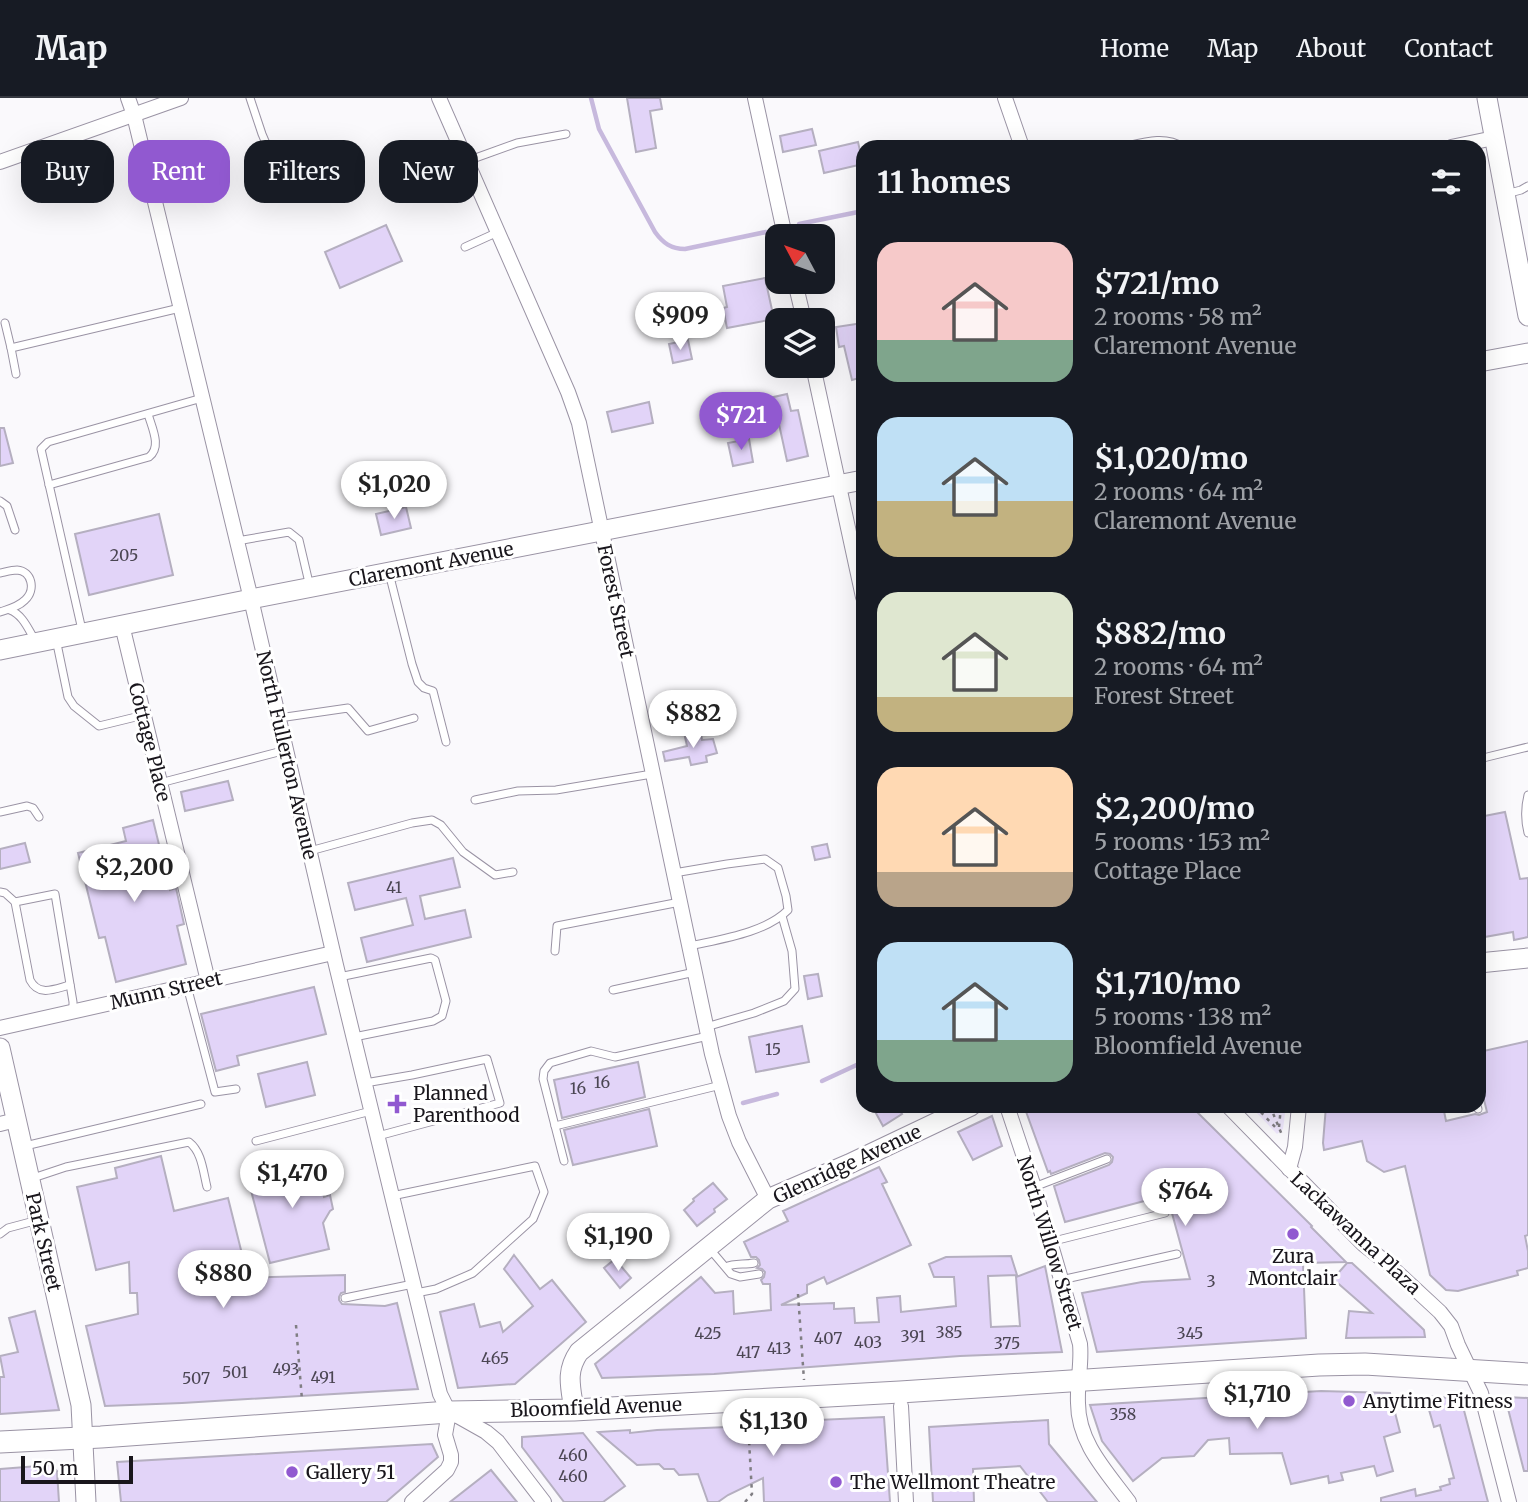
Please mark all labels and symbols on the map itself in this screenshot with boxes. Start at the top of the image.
north arrow [765,224,835,294]
pin: $909 [639,292,721,352]
pin: $721 [700,392,782,452]
pin: $1,020 [337,462,451,521]
street label: Claremont Avenue [347,536,515,592]
street label: Forest Street [592,542,640,661]
house number: 205 [110,545,138,565]
street label: North Fullerton Avenue [251,648,323,862]
street label: Cottage Place [124,680,176,804]
pin: $882 [652,690,734,750]
pin: $2,200 [77,844,191,904]
house number: 41 [386,877,402,897]
street label: Munn Street [108,965,225,1015]
house number: 15 [765,1039,781,1059]
house number: 16 [594,1072,610,1092]
house number: 16 [570,1078,586,1098]
place label: Planned Parenthood [413,1081,520,1127]
marker: Planned Parenthood [387,1094,407,1114]
street label: Glenridge Avenue [769,1119,925,1209]
pin: $1,470 [235,1150,349,1210]
street label: North Willow Street [1012,1153,1088,1334]
street label: Lackawanna Plaza [1286,1167,1426,1299]
pin: $764 [1144,1168,1226,1228]
street label: Park Street [21,1190,67,1295]
pin: $1,190 [561,1214,675,1273]
marker: Zura Montclair [1285,1226,1301,1242]
place label: Zura Montclair [1248,1244,1338,1290]
pin: $880 [182,1250,264,1310]
house number: 3 [1206,1271,1216,1291]
house number: 385 [935,1322,963,1342]
house number: 425 [694,1323,722,1343]
house number: 345 [1177,1323,1203,1343]
house number: 391 [900,1326,926,1346]
house number: 407 [814,1328,842,1348]
house number: 403 [854,1332,882,1352]
house number: 375 [994,1333,1020,1353]
house number: 413 [767,1338,791,1358]
house number: 417 [736,1342,760,1362]
house number: 465 [481,1348,509,1368]
house number: 493 [272,1359,300,1379]
house number: 501 [222,1362,248,1382]
house number: 491 [310,1367,336,1387]
house number: 507 [182,1368,210,1388]
pin: $1,710 [1200,1372,1314,1431]
place label: Anytime Fitness [1362,1389,1513,1413]
street label: Bloomfield Avenue [510,1392,682,1422]
marker: Anytime Fitness [1341,1393,1357,1409]
pin: $1,130 [716,1398,830,1458]
house number: 358 [1110,1404,1136,1424]
house number: 460 [558,1445,588,1465]
scale bar [21,1453,133,1485]
place label: Gallery 51 [306,1460,395,1484]
marker: Gallery 51 [284,1464,300,1480]
house number: 460 [558,1466,588,1486]
place label: The Wellmont Theatre [850,1470,1055,1494]
marker: The Wellmont Theatre [828,1474,844,1490]

